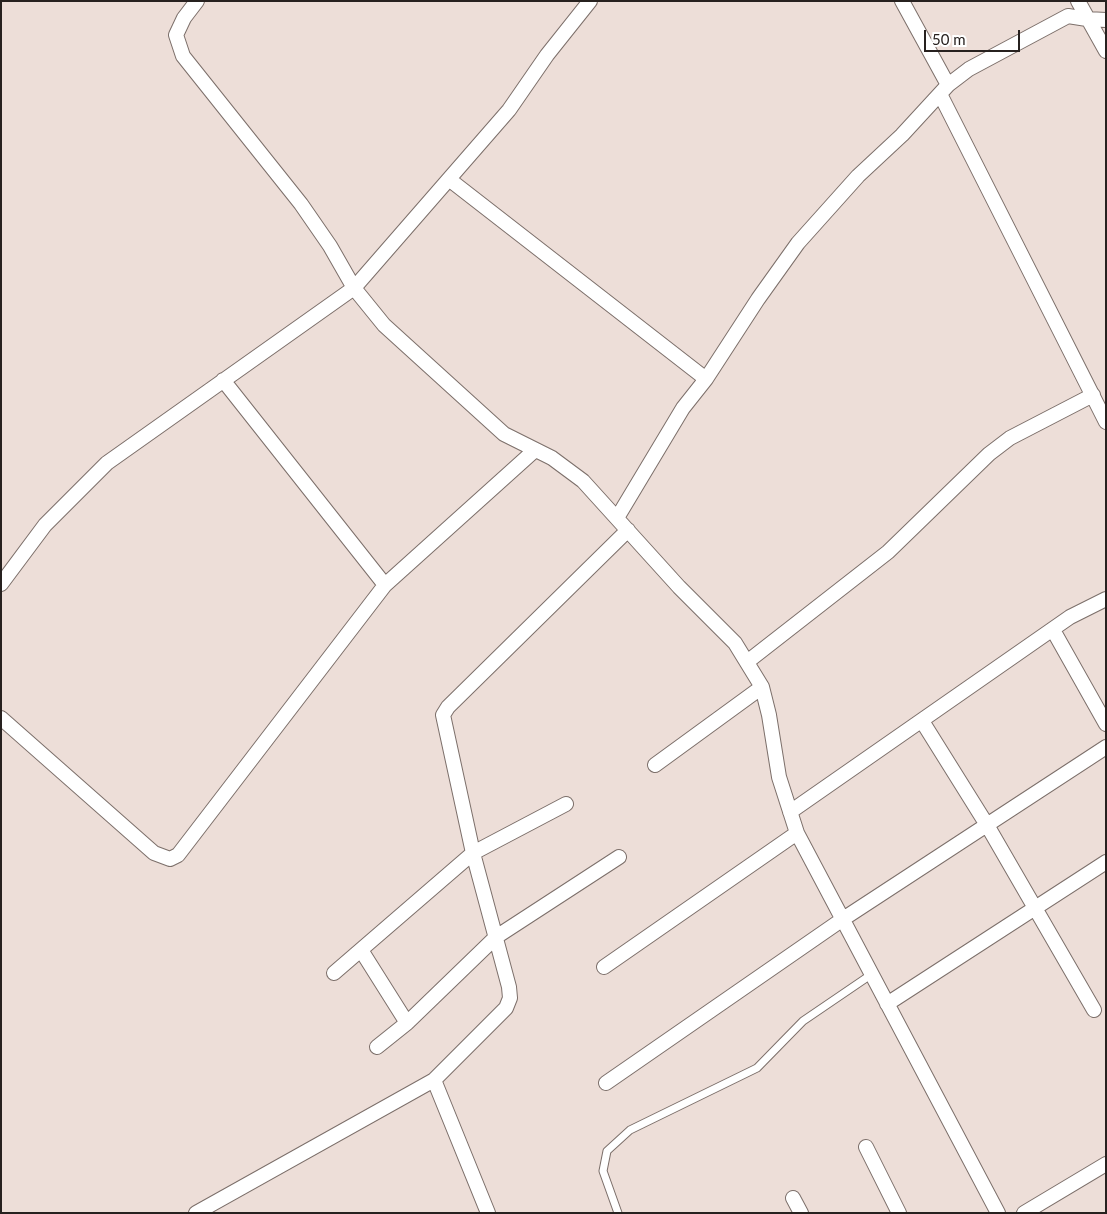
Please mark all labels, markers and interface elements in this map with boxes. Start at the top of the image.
scale bar [927,20,1023,52]
text: 50 m [932,30,966,48]

